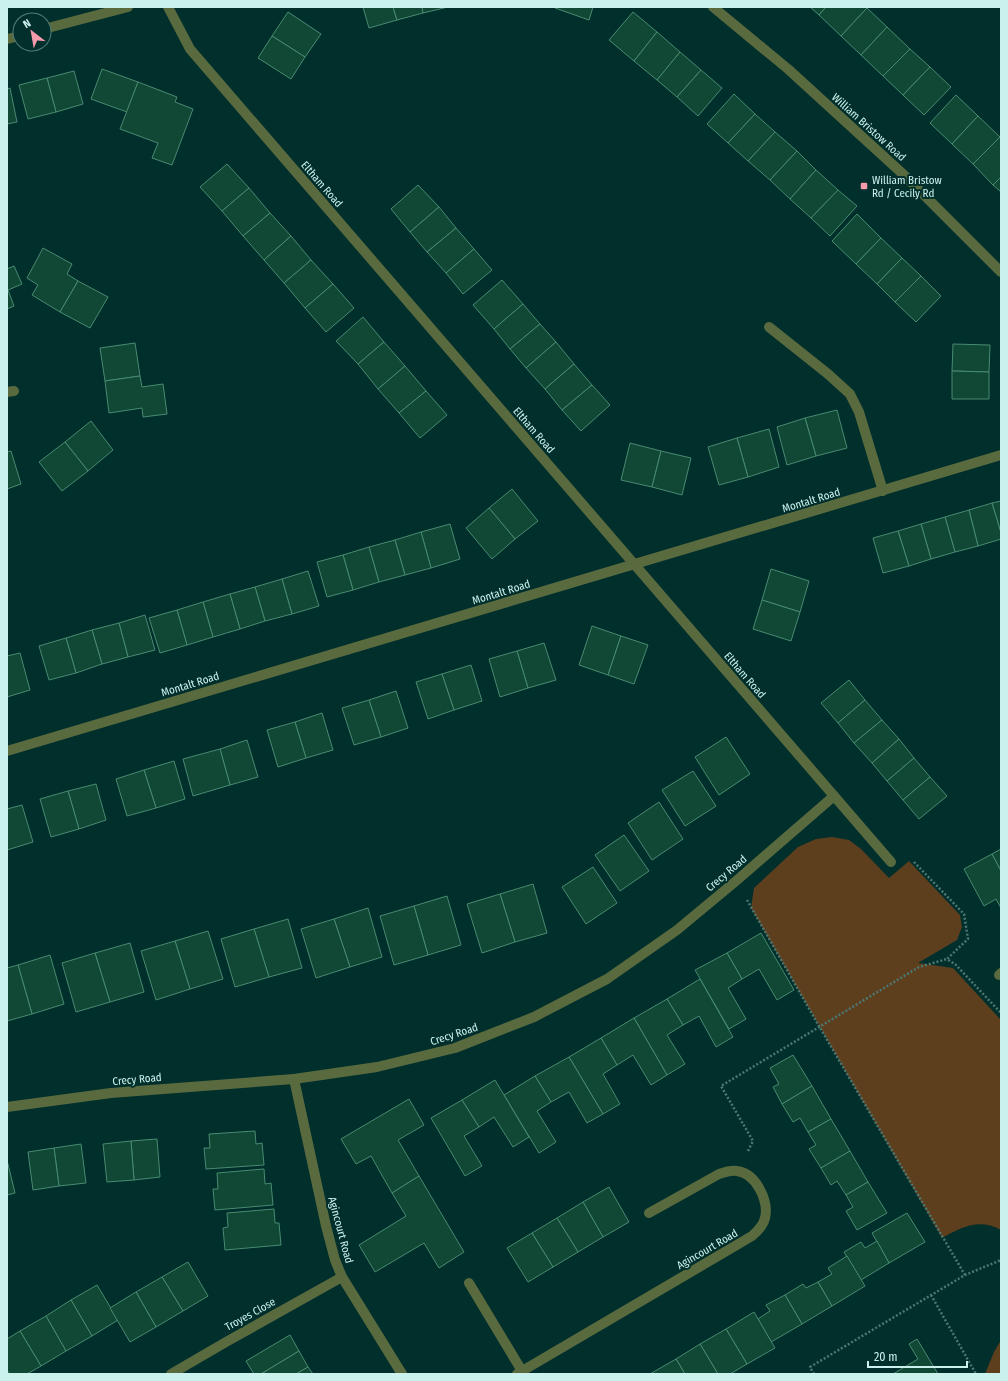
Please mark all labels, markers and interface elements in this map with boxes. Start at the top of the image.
north arrow [12,12,52,52]
text: N [21,17,33,31]
street label: William Bristow Road [829,91,908,164]
street label: Eltham Road [298,159,345,210]
place label: William Bristow Rd / Cecily Rd [872,174,942,200]
marker: William Bristow Rd / Cecily Rd [859,181,869,191]
street label: Eltham Road [510,405,557,456]
street label: Montalt Road [781,485,842,515]
street label: Montalt Road [471,577,532,607]
street label: Eltham Road [721,650,768,701]
street label: Montalt Road [160,669,221,699]
street label: Crecy Road [703,853,749,894]
street label: Crecy Road [429,1021,480,1048]
street label: Crecy Road [112,1071,162,1088]
street label: Agincourt Road [325,1195,356,1265]
street label: Agincourt Road [674,1227,740,1272]
street label: Troyes Close [223,1295,278,1334]
scale bar [868,1343,967,1369]
text: 20 m [874,1350,898,1364]

